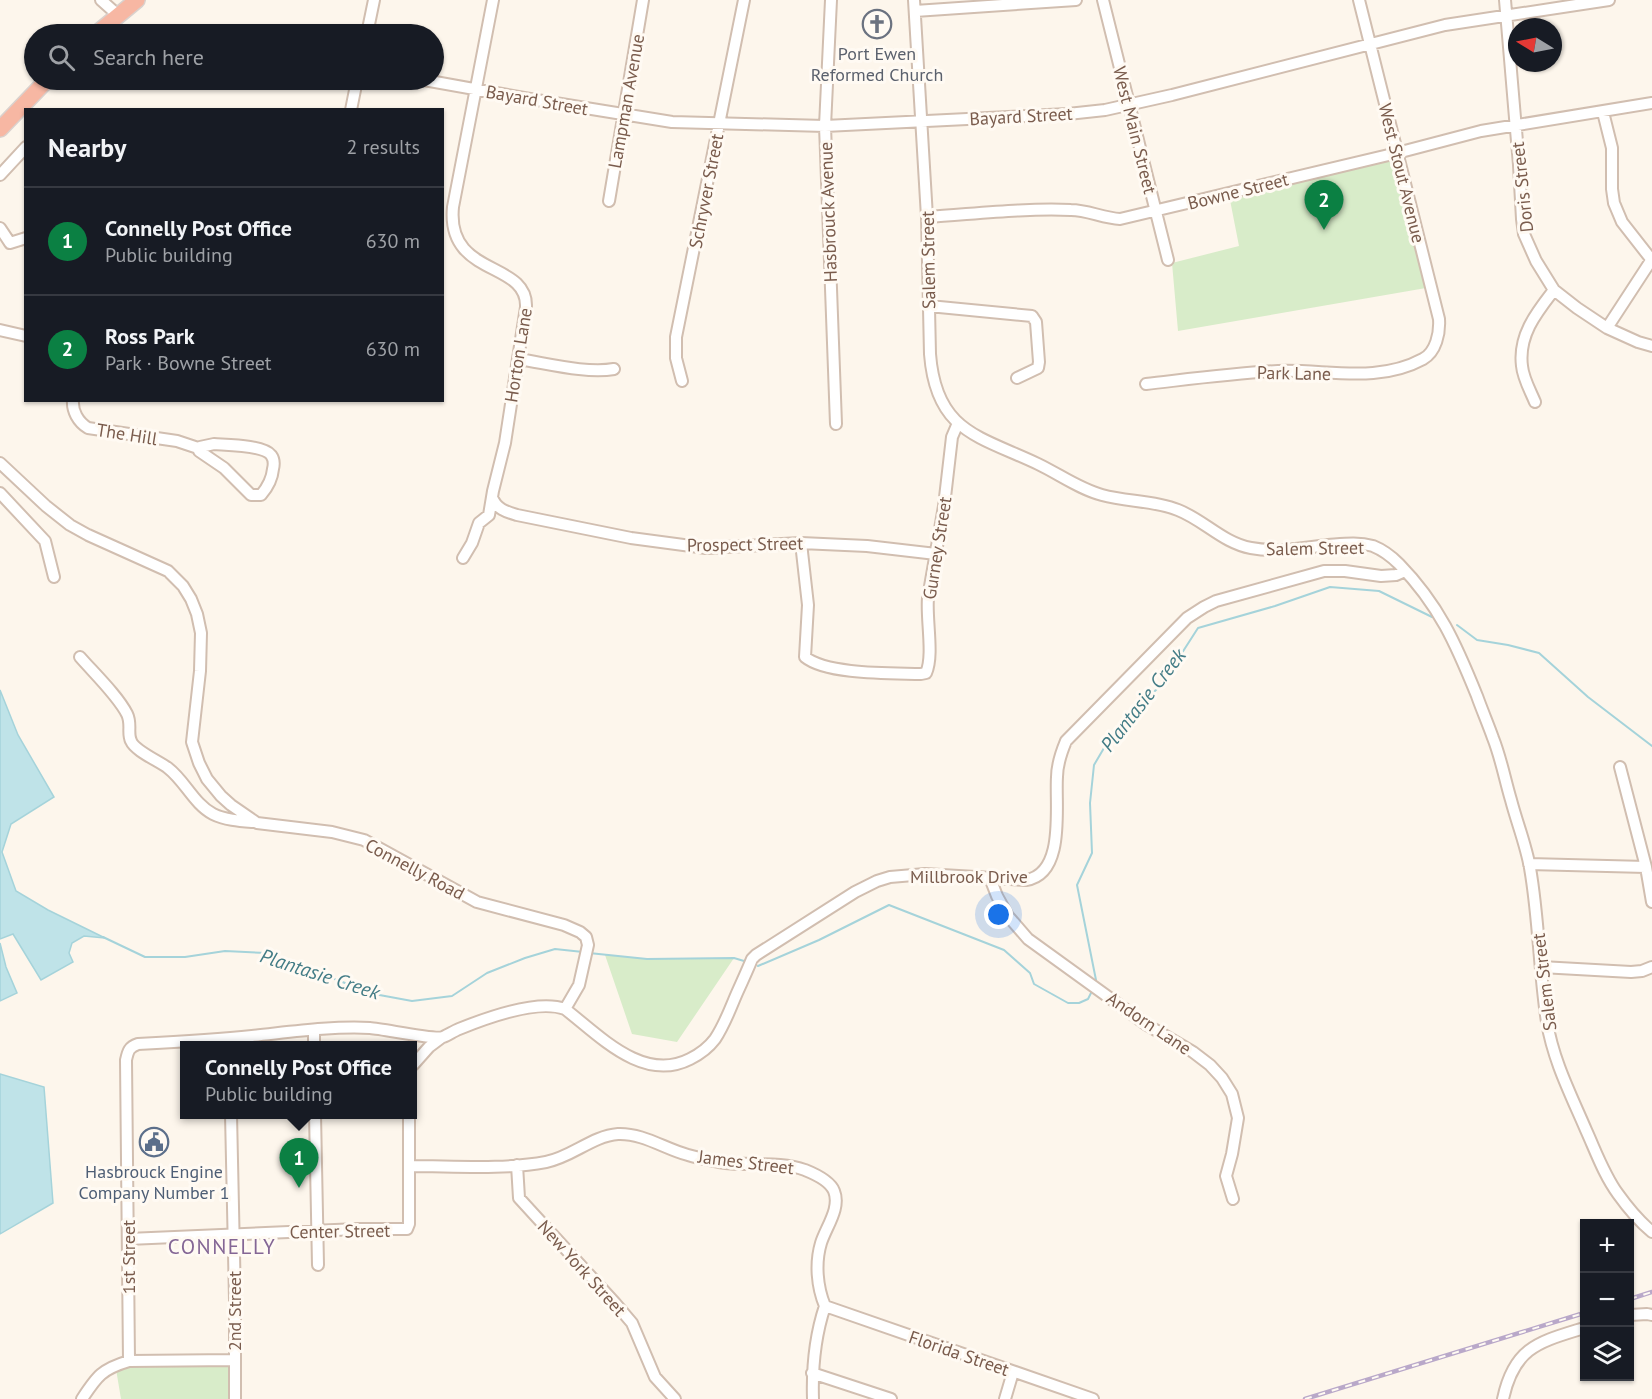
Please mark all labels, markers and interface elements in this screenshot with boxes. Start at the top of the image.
church icon: Port Ewen Reformed Church [861,8,893,40]
north arrow [1508,18,1562,72]
search box [24,24,444,90]
street label: Lampman Avenue [603,32,649,170]
icon: search [45,41,78,74]
place label: Port Ewen Reformed Church [811,42,943,86]
text: Search here [93,43,204,71]
street label: West Main Street [1108,64,1162,196]
street label: Bayard Street [484,80,590,120]
street label: West Stout Avenue [1374,101,1430,245]
street label: Bayard Street [969,102,1073,130]
text: Nearby [48,131,126,164]
street label: Schryver Street [684,132,728,250]
text: 2 results [347,134,420,160]
street label: Hasbrouck Avenue [814,141,842,283]
street label: Doris Street [1506,141,1538,233]
street label: Bowne Street [1185,167,1291,215]
pin: 2 [1304,180,1344,230]
street label: Salem Street [916,211,940,309]
text: Connelly Post Office [105,214,292,242]
text: 1 [62,228,73,254]
text: 630 m [366,228,420,254]
text: Public building [105,242,233,268]
street label: Horton Lane [499,306,537,404]
text: Ross Park [105,322,195,350]
text: 2 [62,336,73,362]
text: 630 m [366,336,420,362]
text: Park · Bowne Street [105,350,272,376]
street label: Park Lane [1257,361,1331,385]
street label: The Hill [95,418,160,450]
street label: Gurney Street [918,495,956,601]
street label: Prospect Street [687,531,803,557]
street label: Salem Street [1266,536,1364,560]
water label: Plantasie Creek [1095,642,1192,757]
street label: Connelly Road [361,833,469,905]
street label: Millbrook Drive [910,865,1028,888]
your location [984,900,1013,929]
street label: Salem Street [1527,932,1561,1032]
water label: Plantasie Creek [257,942,384,1006]
street label: Andorn Lane [1102,986,1196,1060]
popup [180,1041,417,1119]
text: Connelly Post Office [205,1053,392,1081]
text: Public building [205,1081,333,1107]
public building icon: Hasbrouck Engine Company Number 1 [138,1126,170,1158]
pin: 1 [280,1138,318,1188]
street label: James Street [696,1145,795,1179]
place label: Hasbrouck Engine Company Number 1 [78,1160,230,1204]
street label: New York Street [533,1215,631,1321]
street label: Center Street [290,1219,390,1243]
map controls [1580,1219,1634,1381]
button: + [1580,1219,1634,1273]
street label: 1st Street [117,1220,140,1294]
district label: CONNELLY [168,1233,276,1260]
street label: 2nd Street [223,1271,246,1351]
button: − [1580,1273,1634,1327]
street label: Florida Street [906,1325,1012,1381]
button: layers [1580,1327,1634,1381]

